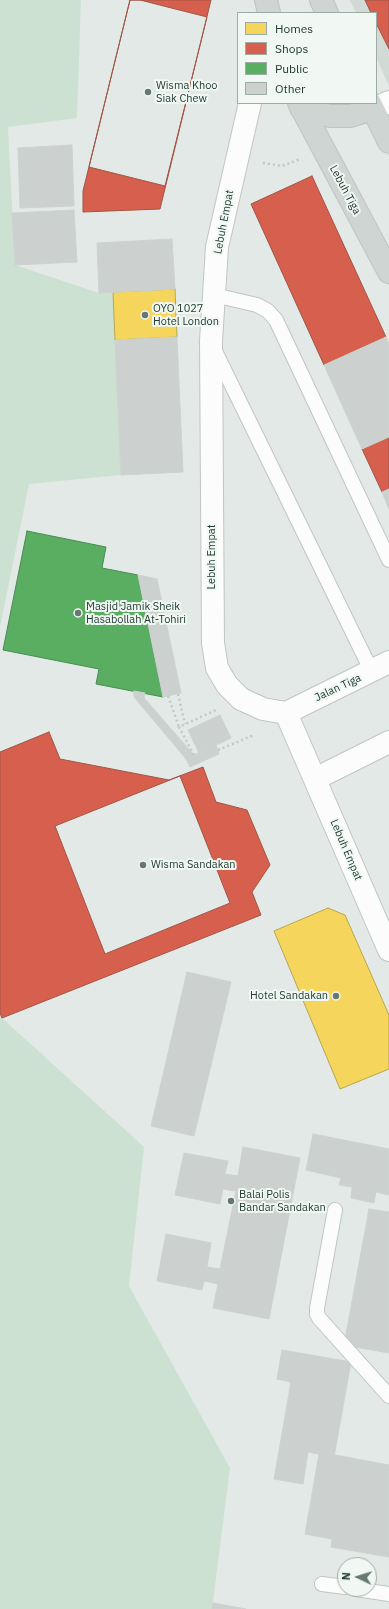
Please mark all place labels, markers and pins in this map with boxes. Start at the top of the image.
place label: Wisma Khoo Siak Chew [156,79,218,105]
marker: Wisma Khoo Siak Chew [143,87,153,97]
place label: OYO 1027 Hotel London [153,302,219,328]
marker: OYO 1027 Hotel London [140,310,150,320]
place label: Masjid Jamik Sheik Hasabollah At-Tohiri [86,600,186,626]
marker: Masjid Jamik Sheik Hasabollah At-Tohiri [73,608,83,618]
place label: Wisma Sandakan [151,858,236,872]
marker: Wisma Sandakan [138,860,148,870]
place label: Hotel Sandakan [250,989,328,1003]
marker: Hotel Sandakan [331,991,341,1001]
place label: Balai Polis Bandar Sandakan [239,1188,326,1214]
marker: Balai Polis Bandar Sandakan [226,1196,236,1206]

